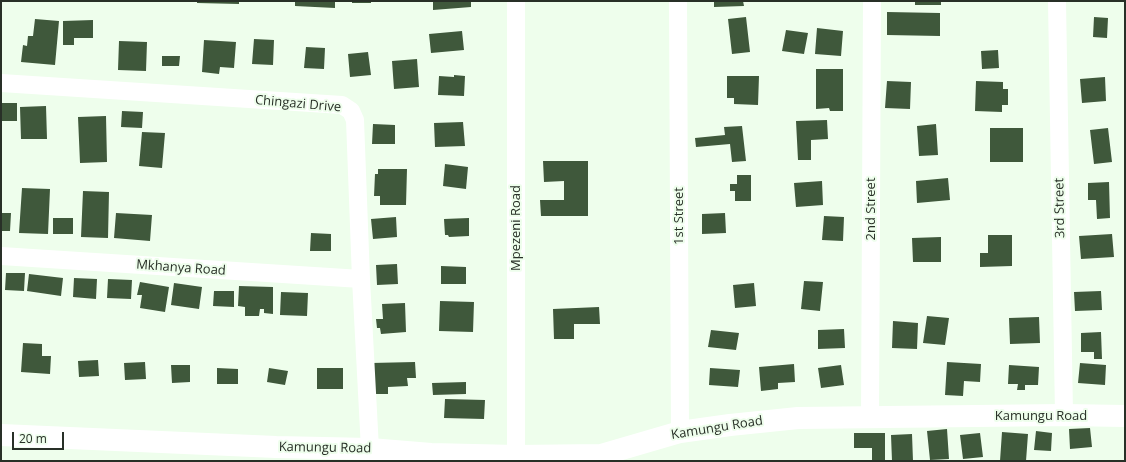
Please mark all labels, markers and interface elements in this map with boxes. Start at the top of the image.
street label: Chingazi Drive [254,92,342,116]
street label: 2nd Street [863,177,879,241]
street label: 3rd Street [1052,178,1068,238]
street label: Mpezeni Road [508,185,524,271]
street label: 1st Street [671,187,687,245]
street label: Mkhanya Road [136,257,226,279]
street label: Kamungu Road [995,408,1087,424]
street label: Kamungu Road [670,413,764,443]
scale bar [14,424,66,450]
text: 20 m [19,430,47,447]
street label: Kamungu Road [279,439,371,457]

